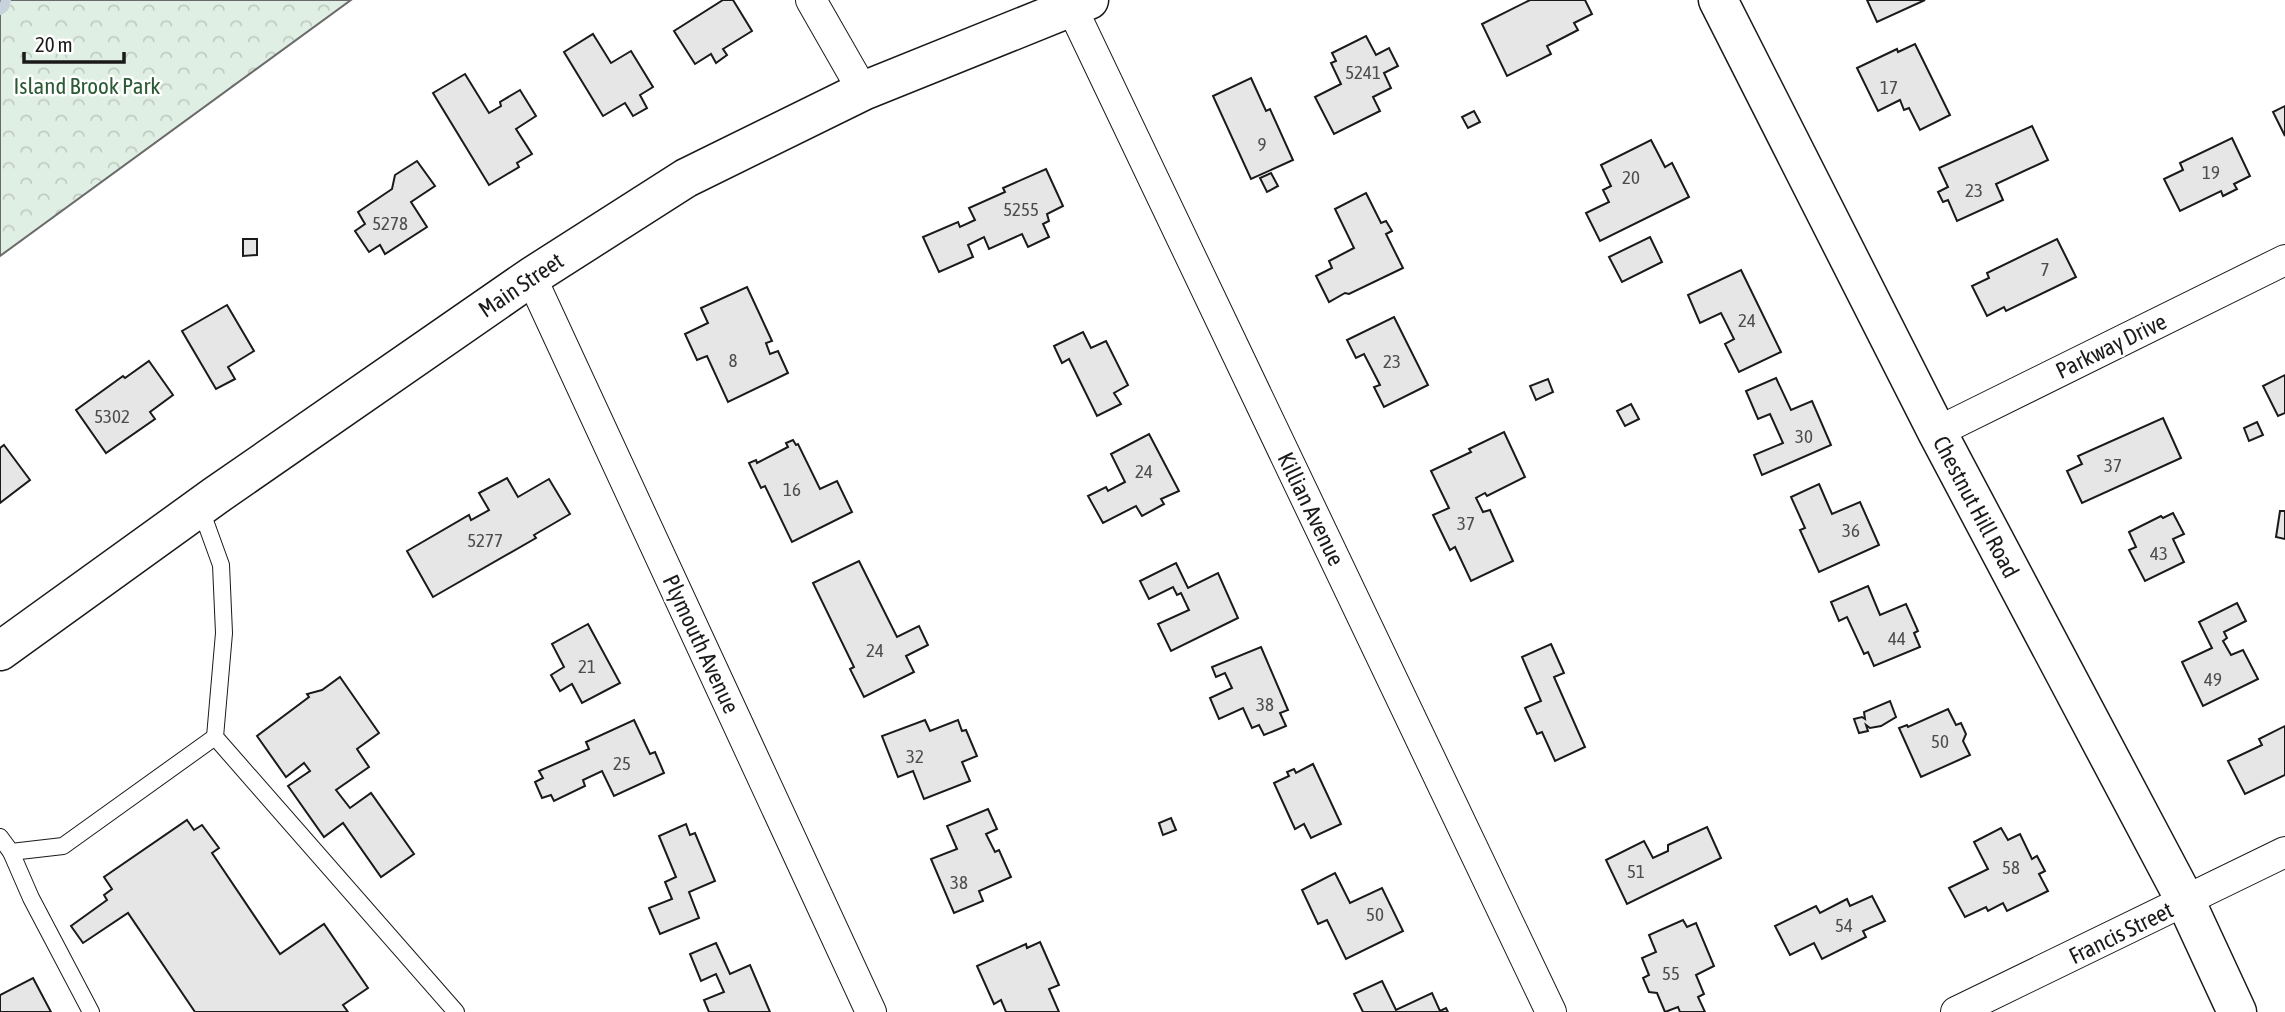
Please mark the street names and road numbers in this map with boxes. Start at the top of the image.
street label: Main Street [474,247,568,323]
street label: Parkway Drive [2051,308,2171,384]
street label: Chestnut Hill Road [1928,432,2024,582]
street label: Killian Avenue [1272,448,1350,570]
street label: Plymouth Avenue [658,571,744,717]
street label: Francis Street [2065,897,2177,969]

